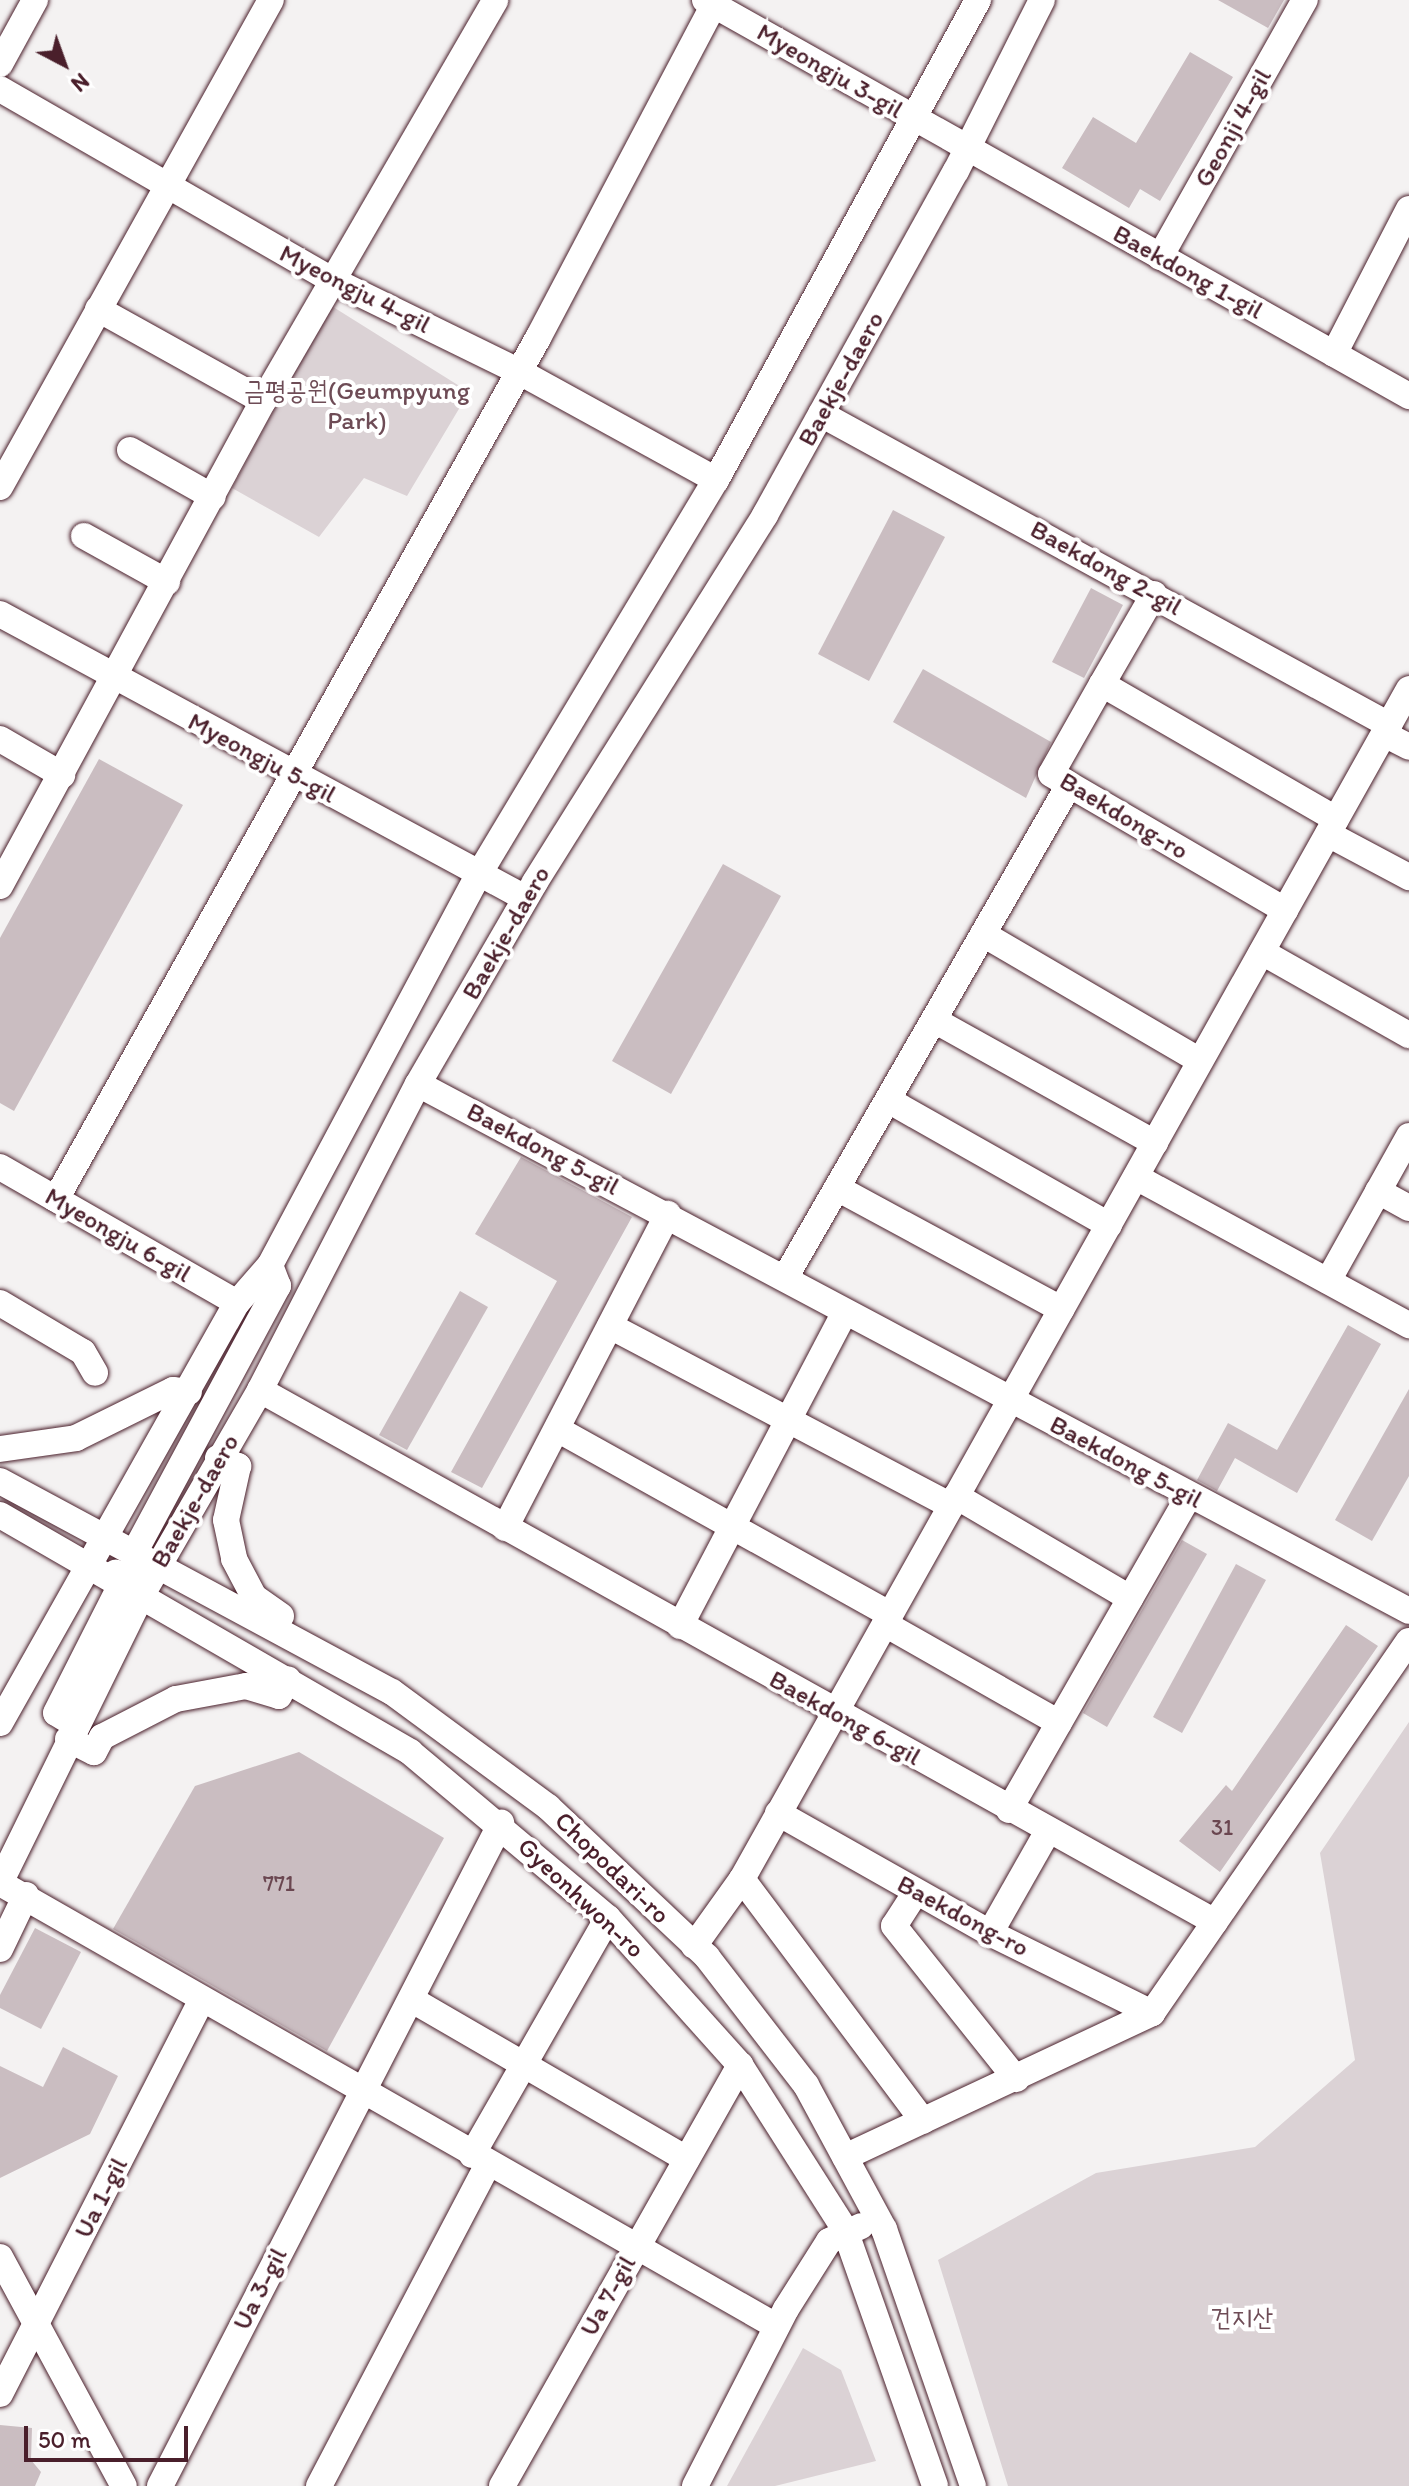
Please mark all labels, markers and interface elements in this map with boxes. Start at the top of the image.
street label: Myeongju 3-gil [751,16,909,126]
north arrow [24,24,104,104]
street label: Geonji 4-gil [1188,63,1278,193]
text: N [66,67,95,98]
street label: Baekdong 1-gil [1107,218,1269,326]
street label: Myeongju 4-gil [274,238,436,340]
street label: Baekje-daero [791,306,891,452]
park label: 금평공원(Geumpyung Park) [244,375,470,436]
street label: Baekdong 2-gil [1025,513,1187,623]
street label: Myeongju 5-gil [182,706,342,810]
street label: Baekdong-ro [1054,765,1194,867]
street label: Baekje-daero [455,861,557,1005]
street label: Baekdong 5-gil [461,1096,625,1202]
street label: Myeongju 6-gil [39,1181,197,1289]
street label: Baekdong 5-gil [1044,1409,1208,1515]
street label: Baekje-daero [144,1429,246,1573]
street label: Baekdong 6-gil [764,1663,926,1773]
street label: Chopodari-ro [548,1805,676,1931]
house number: 31 [1211,1815,1233,1841]
street label: Gyeonhwon-ro [511,1831,651,1965]
street label: Baekdong-ro [892,1868,1034,1964]
house number: 771 [263,1871,295,1897]
street label: Ua 1-gil [68,2152,134,2244]
street label: Ua 3-gil [226,2243,294,2335]
street label: Ua 7-gil [573,2250,643,2342]
park label: 건지산 [1211,2302,1273,2334]
scale bar [28,2410,192,2460]
text: 50 m [38,2425,91,2454]

